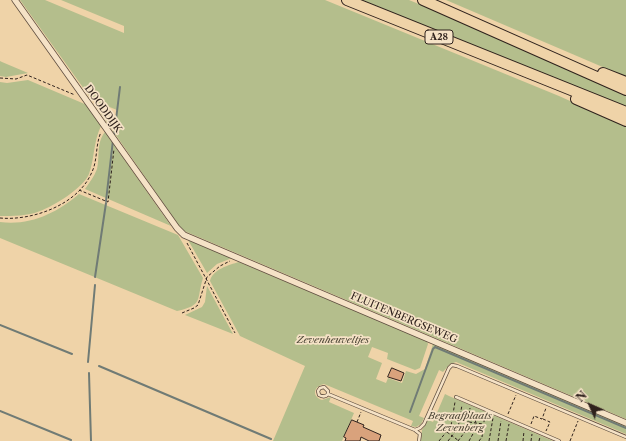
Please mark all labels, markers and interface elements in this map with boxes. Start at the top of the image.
road number: A28 [425,30,453,44]
street label: DOODDIJK [82,83,124,135]
street label: FLUITENBERGSEWEG [349,290,459,346]
park label: Zevenheuveltjes [297,334,369,346]
north arrow [570,385,610,425]
text: N [573,388,590,405]
park label: Begraafplaats Zevenberg [428,410,492,434]

